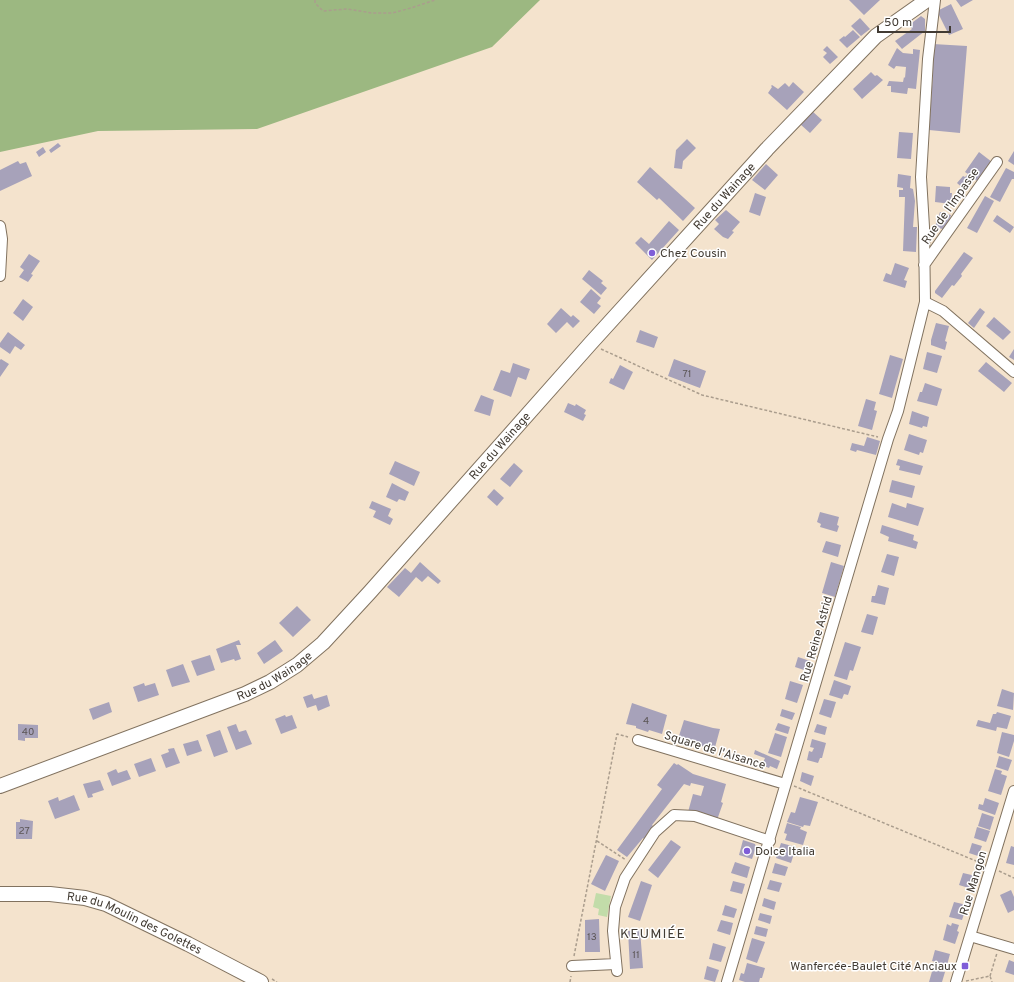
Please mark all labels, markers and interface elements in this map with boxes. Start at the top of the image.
scale bar [878,8,950,34]
text: 50 m [884,15,912,31]
street label: Rue du Wainage [690,160,760,234]
street label: Rue de l'Impasse [918,165,983,248]
place label: Chez Cousin [660,246,727,262]
marker: Chez Cousin [647,248,657,258]
house number: 71 [682,368,692,381]
street label: Rue du Wainage [466,409,535,484]
street label: Rue Reine Astrid [797,594,837,684]
street label: Rue du Wainage [235,648,316,705]
house number: 4 [643,715,649,728]
house number: 40 [22,726,34,739]
street label: Square de l'Aisance [662,728,767,774]
house number: 27 [18,825,30,838]
place label: Dolce Italia [755,844,815,860]
marker: Dolce Italia [742,846,752,856]
street label: Rue Mangon [957,849,991,917]
street label: Rue du Moulin des Golettes [66,889,204,959]
district label: KEUMIÉE [620,925,686,943]
house number: 13 [587,931,597,944]
house number: 11 [632,949,640,962]
place label: Wanfercée-Baulet Cité Anciaux [790,959,957,975]
marker: Wanfercée-Baulet Cité Anciaux [960,961,970,971]

